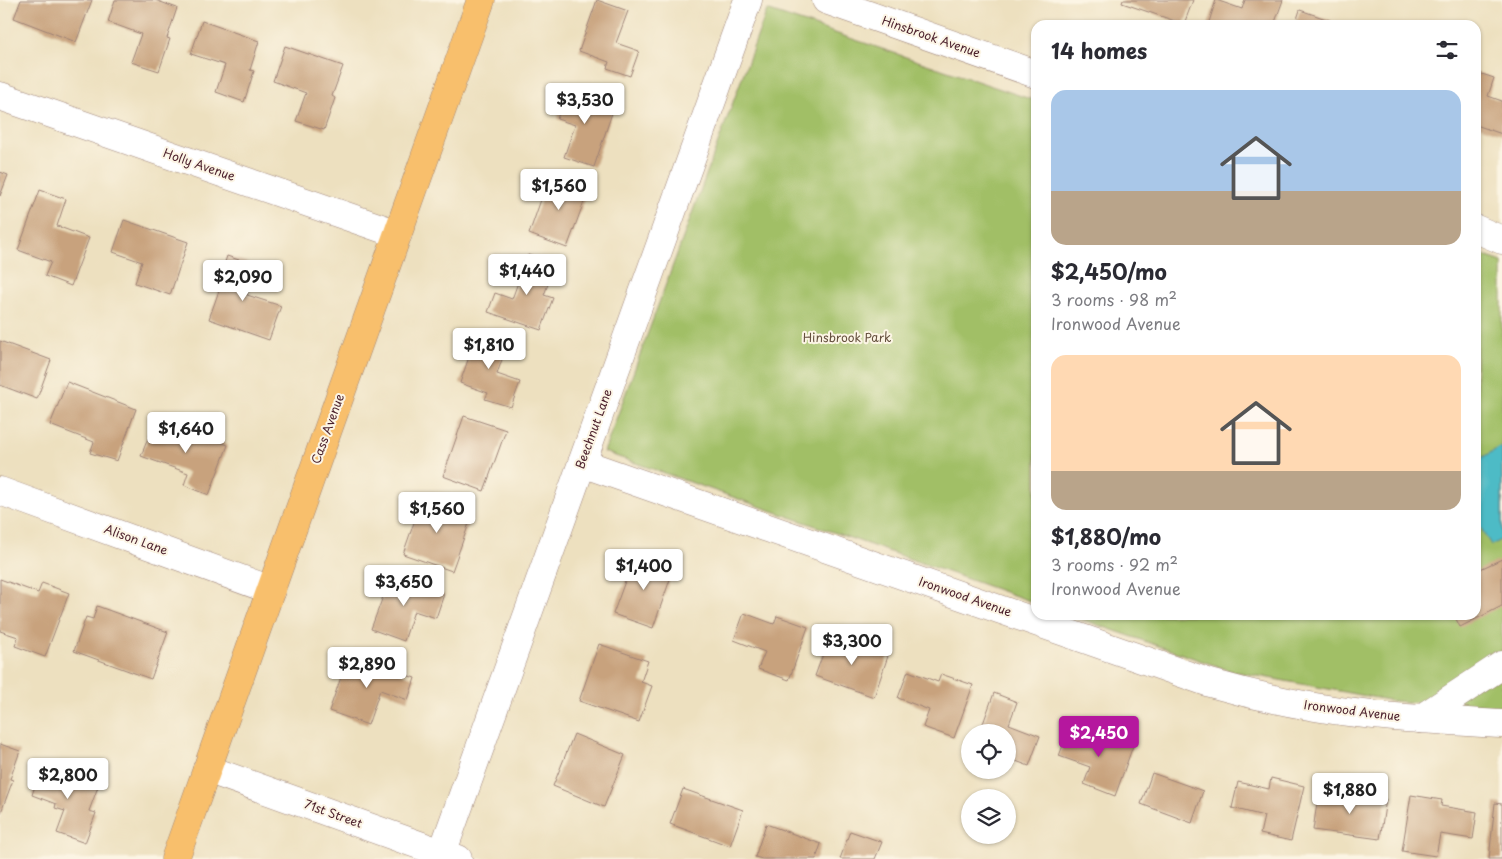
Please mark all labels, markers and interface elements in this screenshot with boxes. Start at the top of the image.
street label: Hinsbrook Avenue [880,11,983,62]
text: 14 homes [1051,34,1147,66]
icon: filters [1433,36,1461,64]
pin: $3,530 [544,82,626,125]
text: $3,530 [556,87,614,111]
icon: home [1211,123,1301,213]
street label: Holly Avenue [161,143,238,185]
pin: $1,560 [518,168,600,211]
text: $1,560 [531,173,587,197]
pin: $1,440 [486,254,568,296]
text: $2,450/mo [1051,255,1167,287]
text: $1,440 [499,258,555,282]
pin: $2,090 [202,260,284,302]
text: $2,090 [214,264,272,288]
text: 3 rooms · 98 m² [1051,287,1177,311]
text: Ironwood Avenue [1051,311,1181,335]
pin: $1,810 [448,328,530,370]
park label: Hinsbrook Park [803,328,891,346]
text: $1,810 [464,332,514,356]
street label: Beechnut Lane [570,386,616,471]
icon: home [1211,388,1301,478]
street label: Cass Avenue [306,391,348,466]
pin: $1,640 [145,412,227,454]
text: $1,640 [158,416,214,440]
pin: $1,560 [396,492,478,534]
text: $1,560 [409,496,465,520]
street label: Alison Lane [102,519,171,559]
text: $1,880/mo [1051,520,1161,552]
pin: $1,400 [603,548,685,591]
text: 3 rooms · 92 m² [1051,552,1178,576]
text: $1,400 [616,553,672,577]
pin: $3,650 [363,564,445,607]
text: $3,650 [375,569,433,593]
street label: Ironwood Avenue [916,572,1015,621]
text: Ironwood Avenue [1051,576,1181,600]
pin: $3,300 [811,624,893,666]
text: $3,300 [822,628,882,652]
pin: $2,890 [326,646,408,689]
text: $2,890 [339,651,396,675]
street label: Ironwood Avenue [1303,695,1402,725]
pin: $2,450 [1058,716,1140,758]
text: $2,450 [1070,720,1128,744]
map controls [961,724,1016,844]
button: locate [961,724,1016,779]
pin: $2,800 [27,758,109,800]
text: $2,800 [38,762,98,786]
pin: $1,880 [1309,772,1391,815]
text: $1,880 [1323,777,1377,801]
button: layers [961,789,1016,844]
street label: 71st Street [302,794,365,832]

